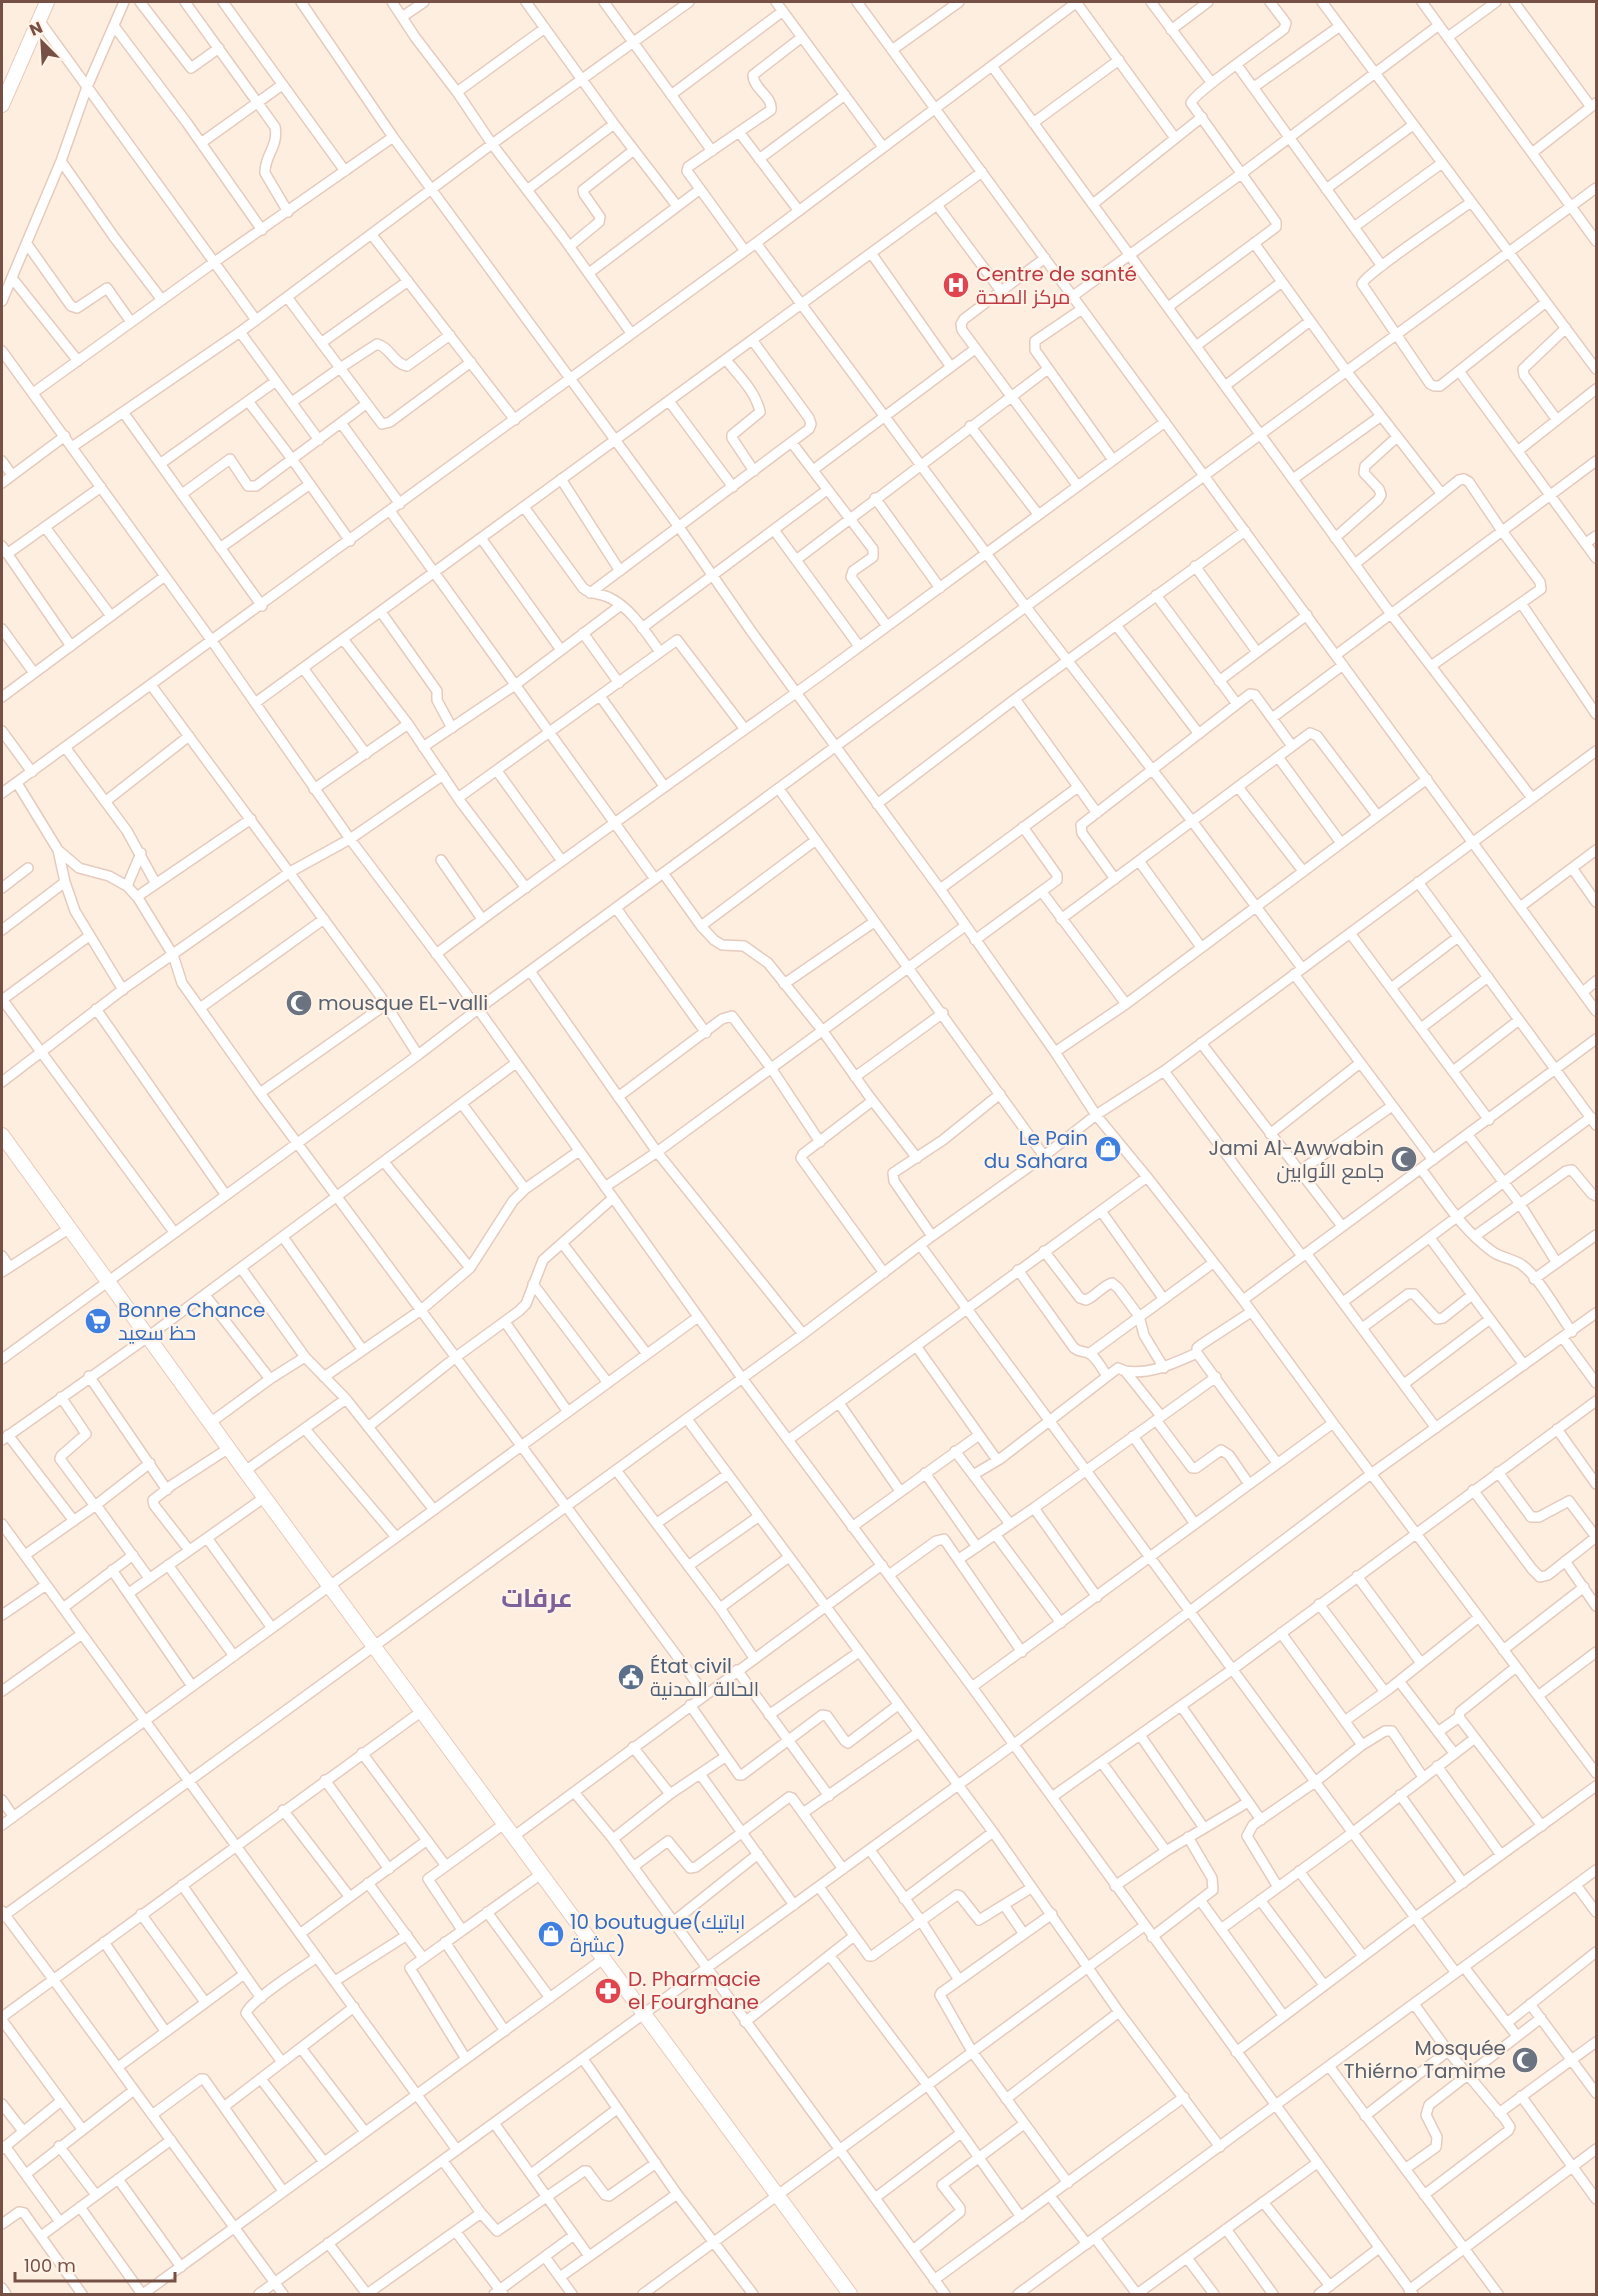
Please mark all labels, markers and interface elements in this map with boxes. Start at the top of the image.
north arrow [12,12,72,72]
text: N [26,16,46,42]
place label: Centre de santé مركز الصحة [976,260,1137,311]
hospital icon: Centre de santé مركز الصحة [941,270,971,300]
mosque icon: mousque EL-valli [284,988,314,1018]
place label: mousque EL-valli [318,989,488,1017]
place label: Le Pain du Sahara [984,1124,1088,1175]
shop icon: Le Pain du Sahara [1093,1134,1123,1164]
place label: Jami Al-Awwabin جامع الأوابين [1209,1134,1384,1185]
mosque icon: Jami Al-Awwabin جامع الأوابين [1389,1144,1419,1174]
place label: Bonne Chance حظ سعيد [118,1296,266,1347]
supermarket icon: Bonne Chance حظ سعيد [83,1306,113,1336]
district label: عرفات [501,1580,573,1616]
place label: État civil الحالة المدنية [650,1652,759,1703]
public building icon: État civil الحالة المدنية [616,1662,646,1692]
place label: 10 boutugue(اباتيك عشرة) [570,1908,746,1959]
shop icon: 10 boutugue(اباتيك عشرة) [536,1919,566,1949]
place label: D. Pharmacie el Fourghane [628,1965,761,2016]
pharmacy icon: D. Pharmacie el Fourghane [593,1976,623,2006]
place label: Mosquée Thiérno Tamime [1344,2034,1506,2085]
mosque icon: Mosquée Thiérno Tamime [1510,2045,1540,2075]
scale bar [15,2245,176,2283]
text: 100 m [24,2253,76,2278]

